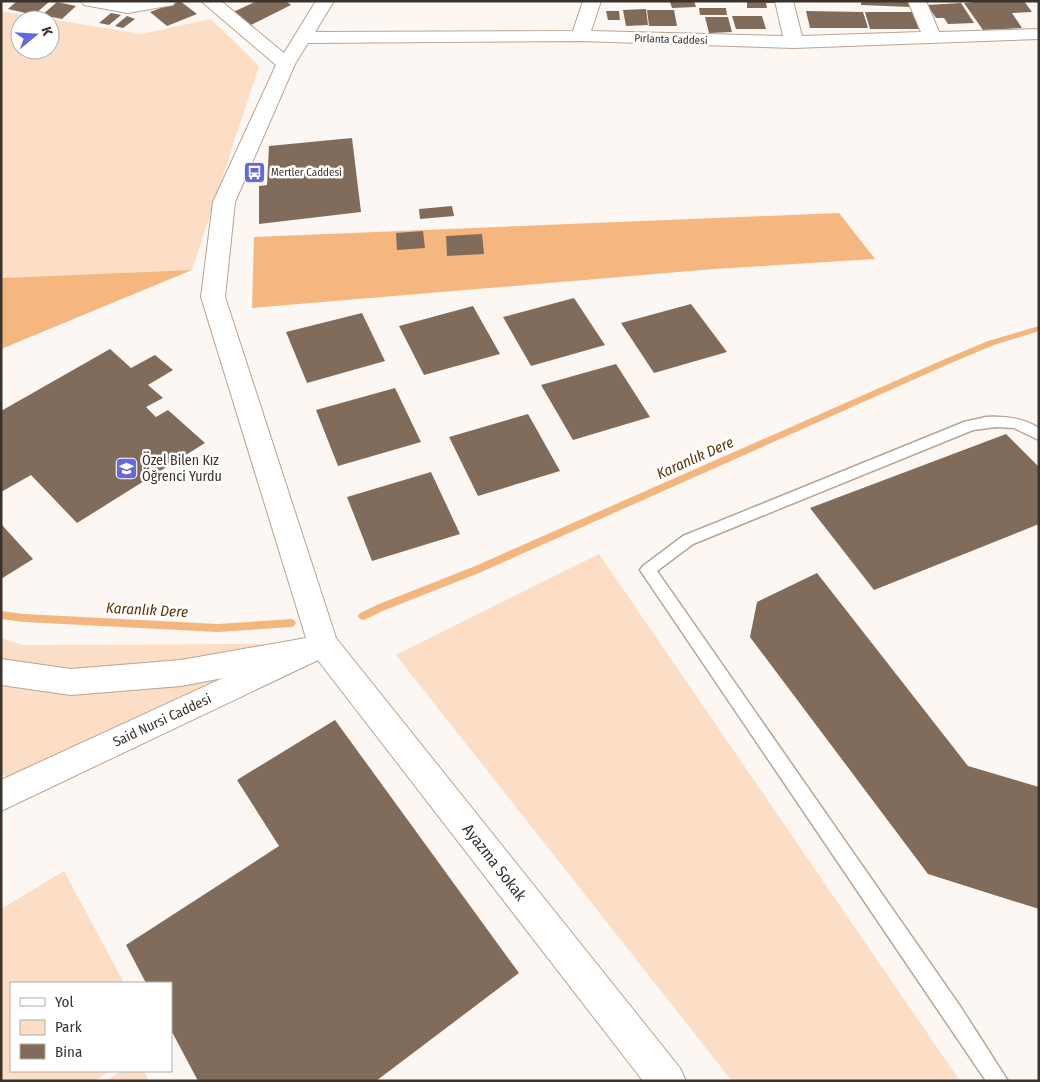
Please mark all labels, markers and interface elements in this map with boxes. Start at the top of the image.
north arrow [10,10,60,60]
text: K [38,25,56,38]
street label: Pırlanta Caddesi [634,32,708,47]
bus stop icon: Mertler Caddesi [243,160,267,184]
place label: Mertler Caddesi [271,166,342,179]
water label: Karanlık Dere [654,433,736,483]
place label: Özel Bilen Kız Öğrenci Yurdu [142,451,222,485]
school or university icon: Özel Bilen Kız Öğrenci Yurdu [114,456,138,480]
water label: Karanlık Dere [105,599,189,621]
street label: Said Nursi Caddesi [110,690,214,751]
street label: Ayazma Sokak [459,820,531,905]
legend [10,982,172,1072]
text: Yol [55,993,73,1011]
text: Park [55,1018,82,1036]
text: Bina [55,1043,82,1061]

